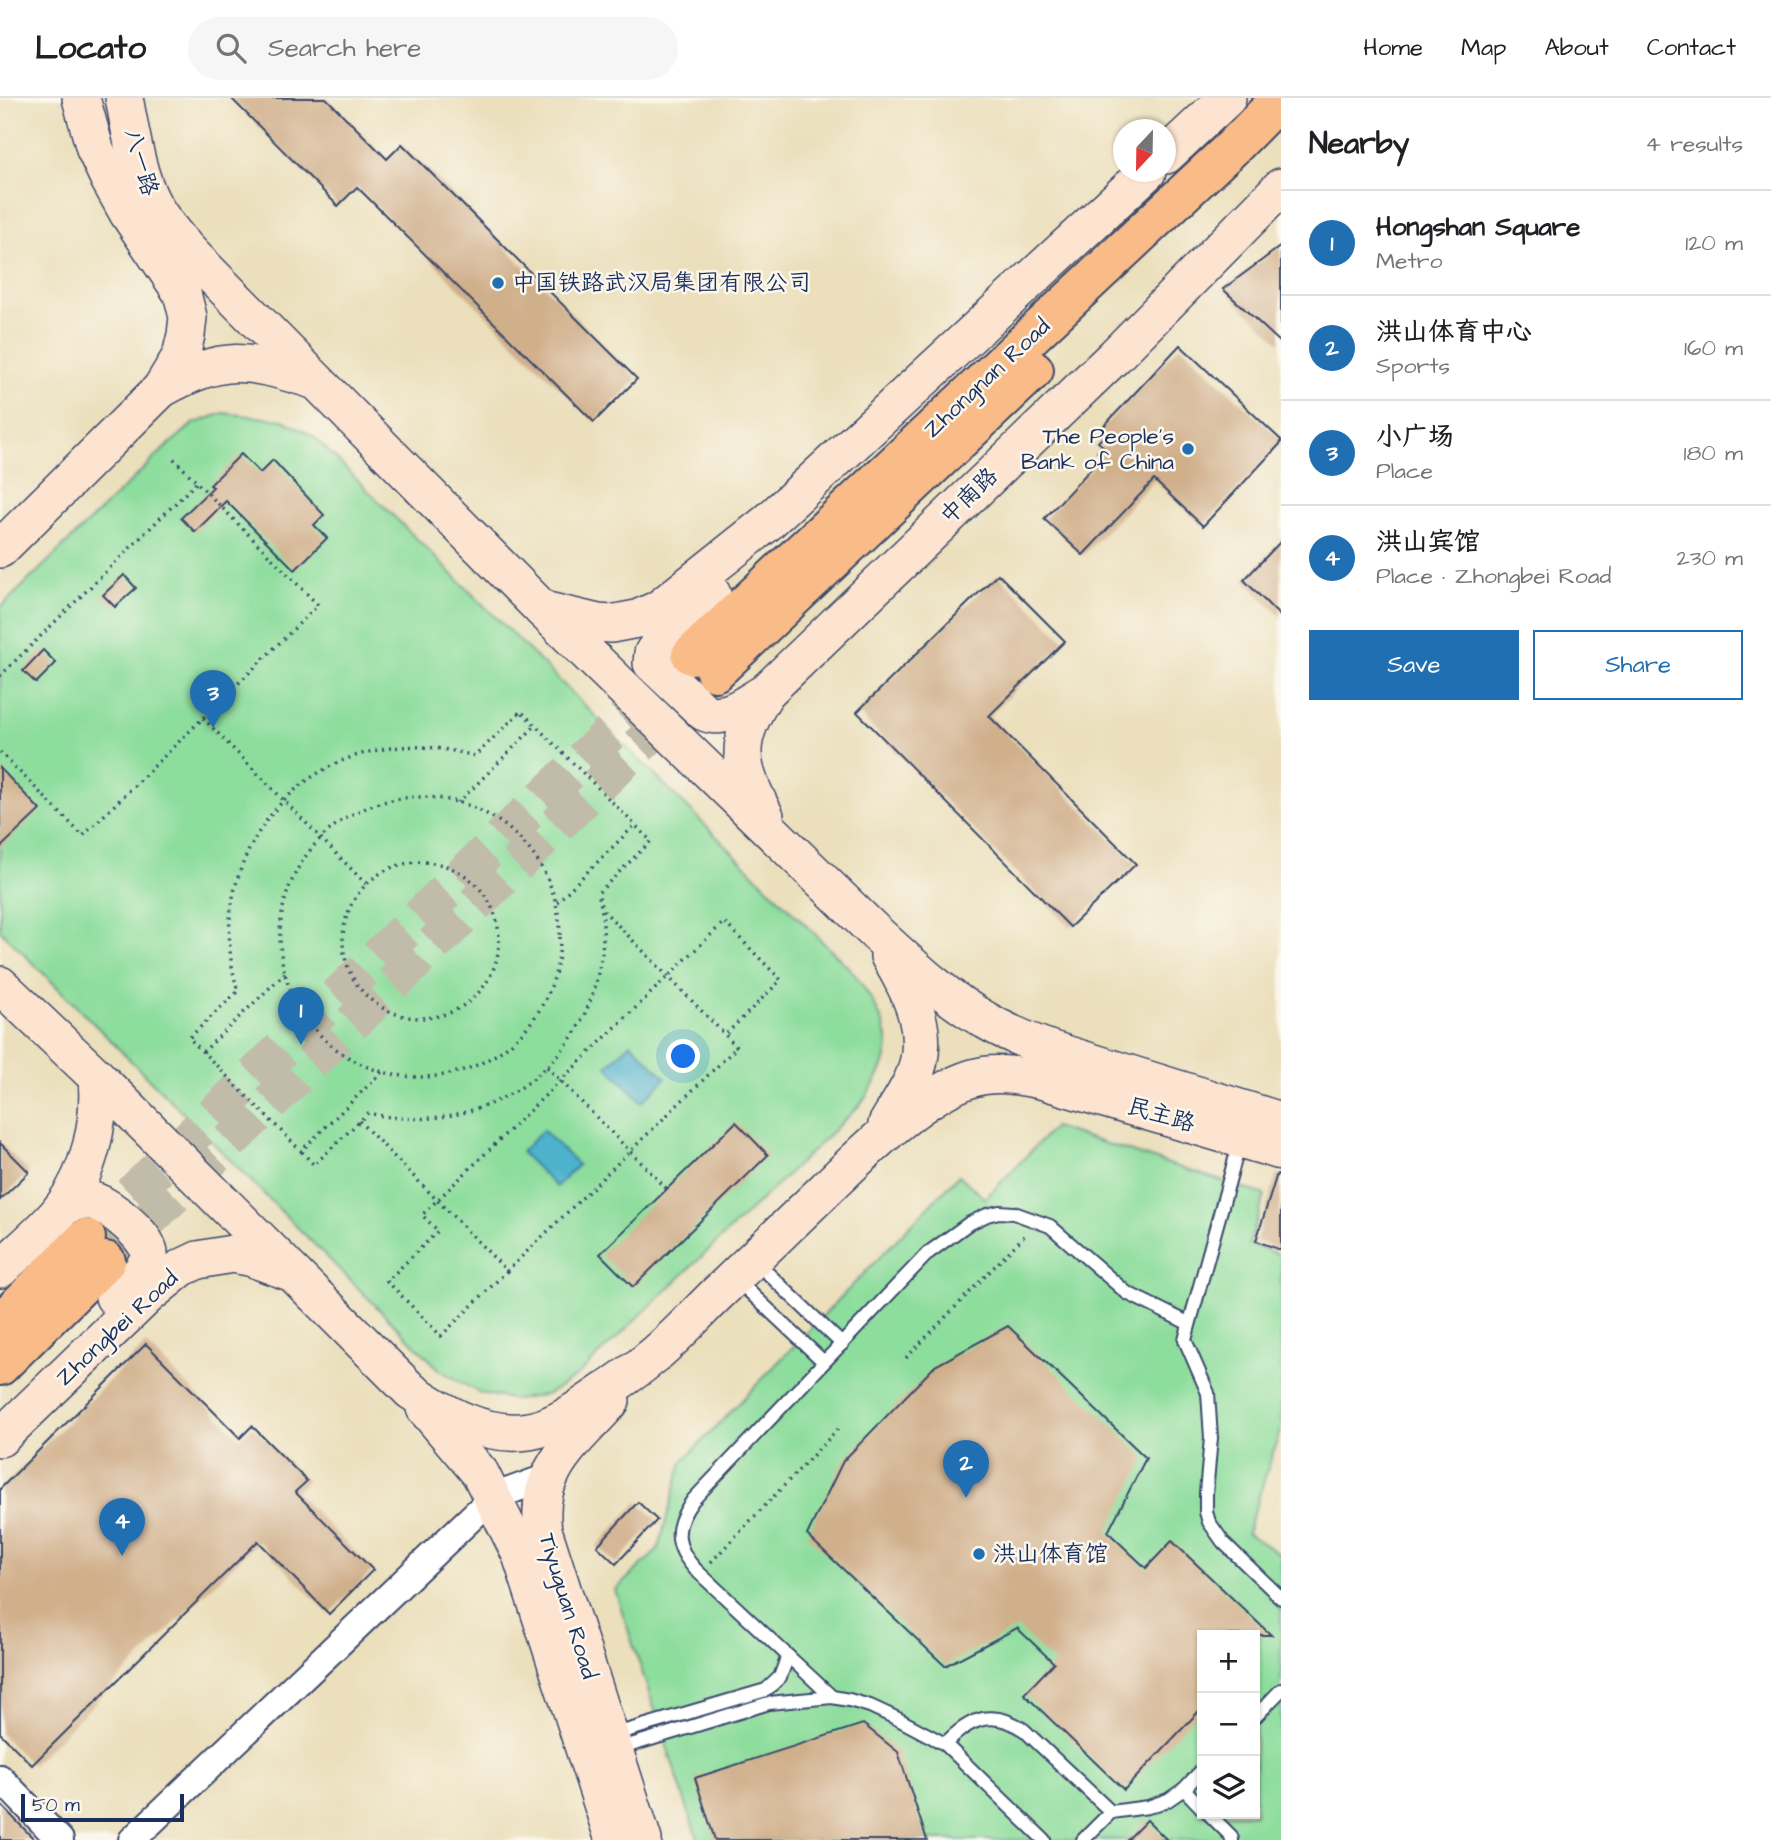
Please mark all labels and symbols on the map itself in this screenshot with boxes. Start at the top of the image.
north arrow [1113,119,1176,182]
street label: 八一路 [116,124,166,200]
place label: 中国铁路武汉局集团有限公司 [512,267,811,299]
marker: 中国铁路武汉局集团有限公司 [490,275,506,291]
street label: Zhongnan Road [917,311,1058,446]
place label: The People's Bank of China [1021,420,1174,478]
marker: The People's Bank of China [1180,441,1196,457]
street label: 中南路 [933,461,1005,531]
pin: 3 [190,670,236,728]
pin: 1 [278,987,324,1045]
your location [666,1039,700,1073]
street label: 民主路 [1123,1090,1199,1140]
street label: Zhongbei Road [49,1263,186,1394]
pin: 2 [943,1440,989,1498]
pin: 4 [99,1498,145,1556]
street label: Tiyuguan Road [530,1529,605,1683]
place label: 洪山体育馆 [993,1538,1108,1570]
marker: 洪山体育馆 [971,1546,987,1562]
scale bar [21,1791,184,1823]

